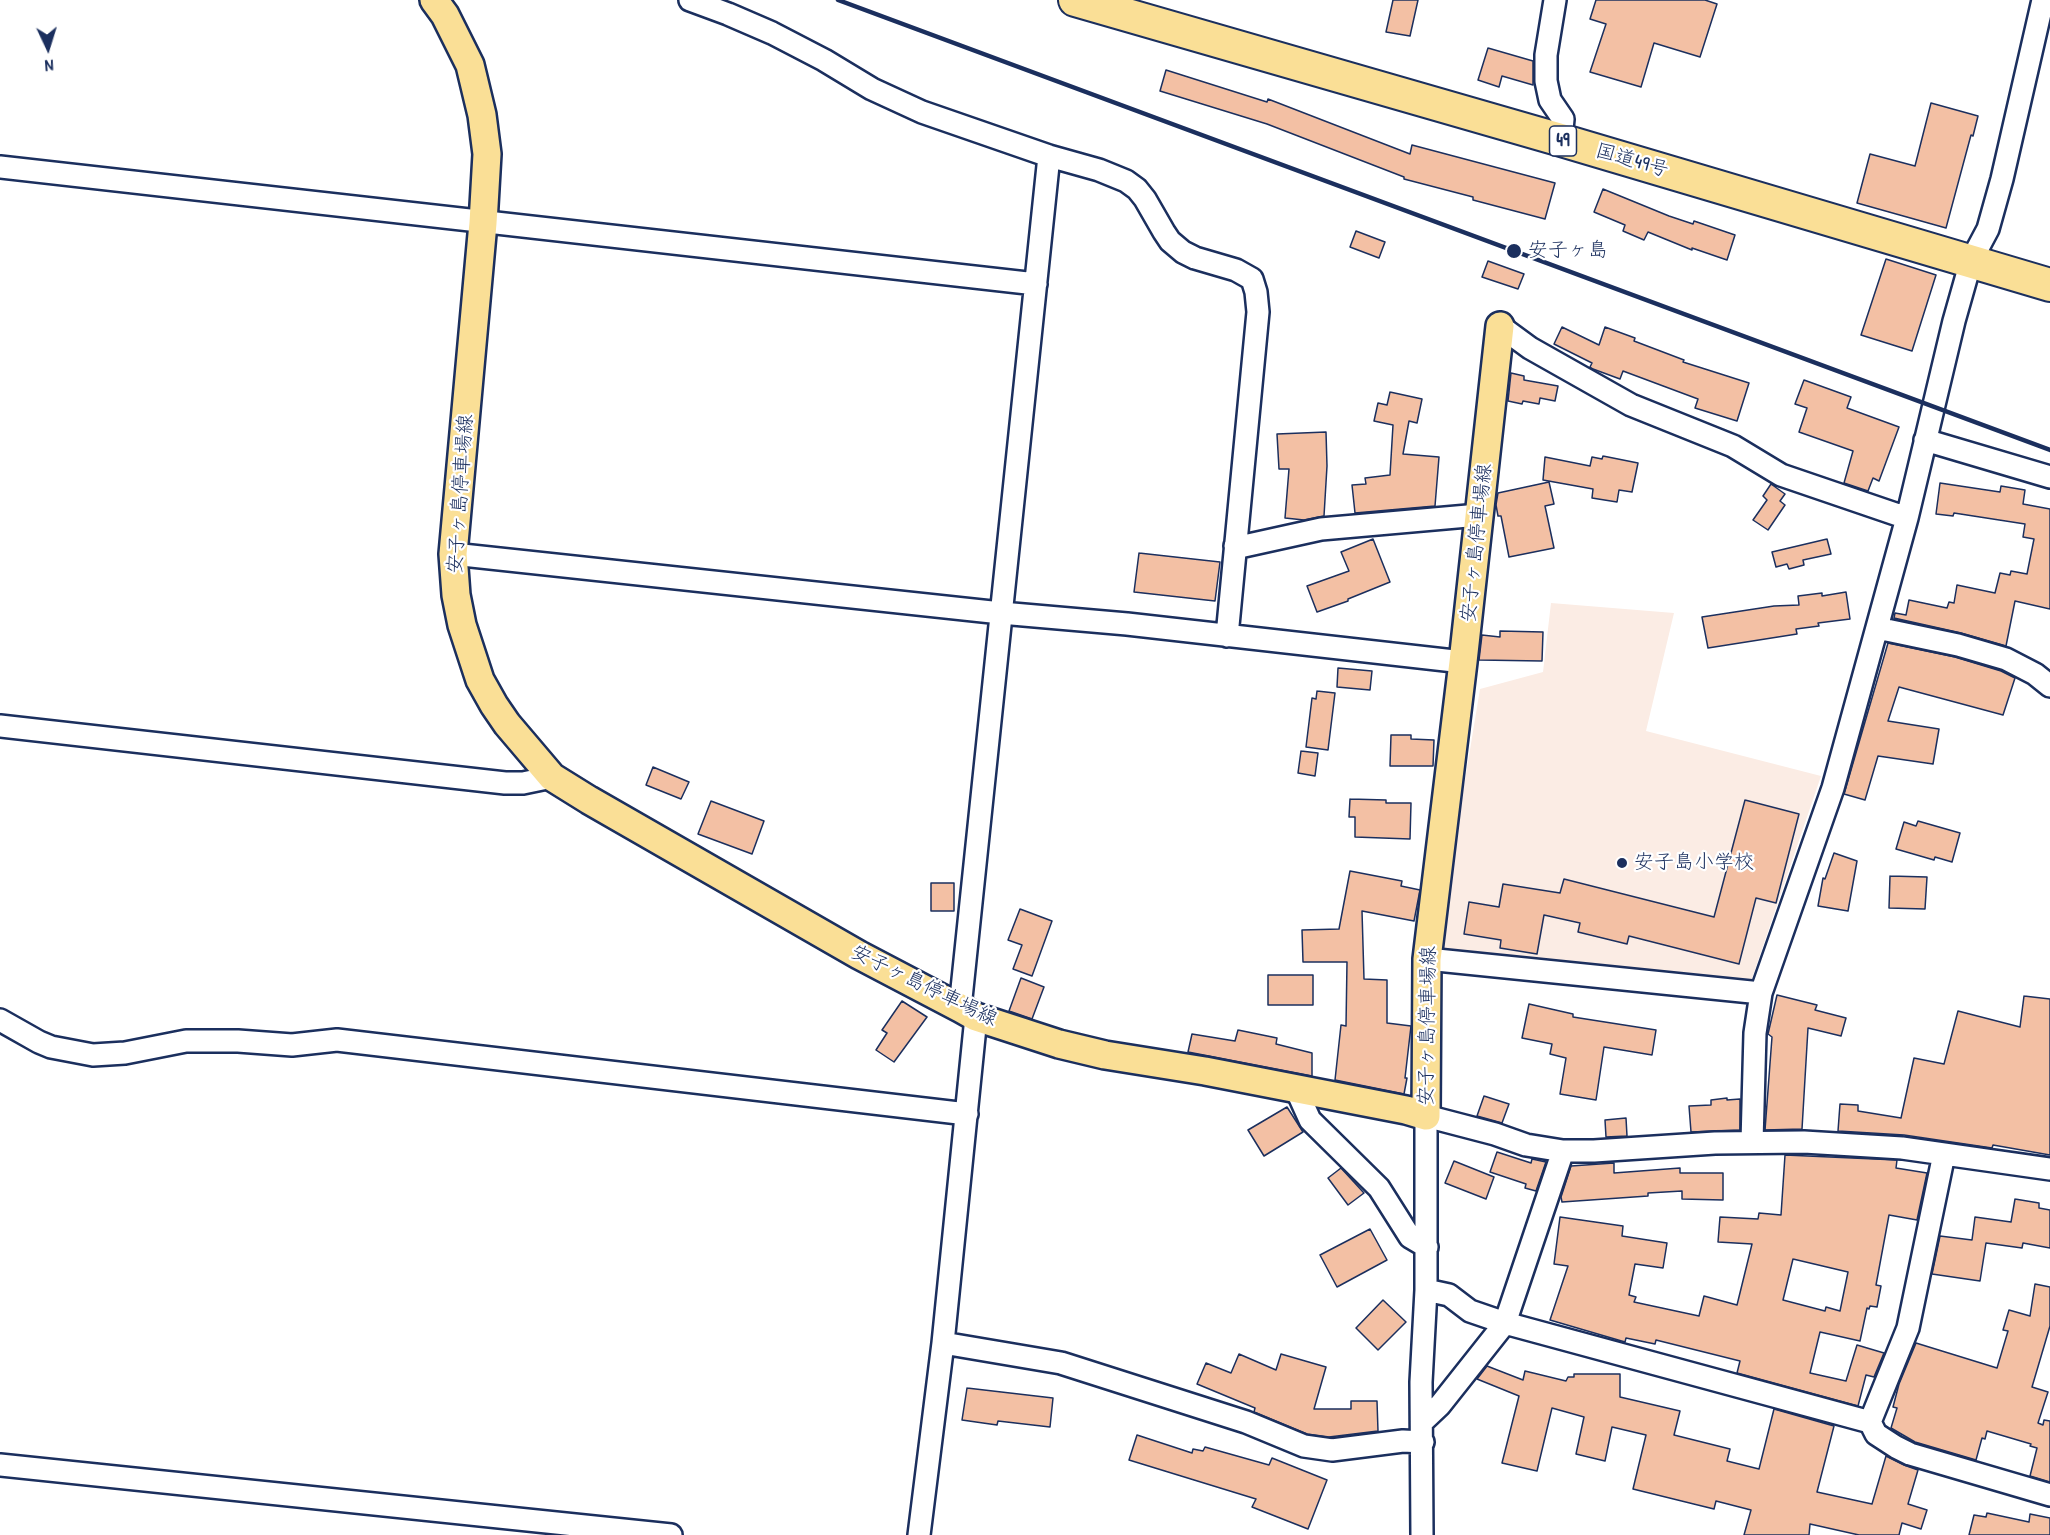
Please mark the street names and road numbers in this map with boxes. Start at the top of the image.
road number: 49 [1550,126,1576,156]
street label: 国道49号 [1593,139,1671,183]
street label: 安子ヶ島停車場線 [443,413,479,575]
street label: 安子ヶ島停車場線 [1457,462,1497,624]
street label: 安子ヶ島停車場線 [847,940,1001,1032]
street label: 安子ヶ島停車場線 [1415,946,1441,1106]

